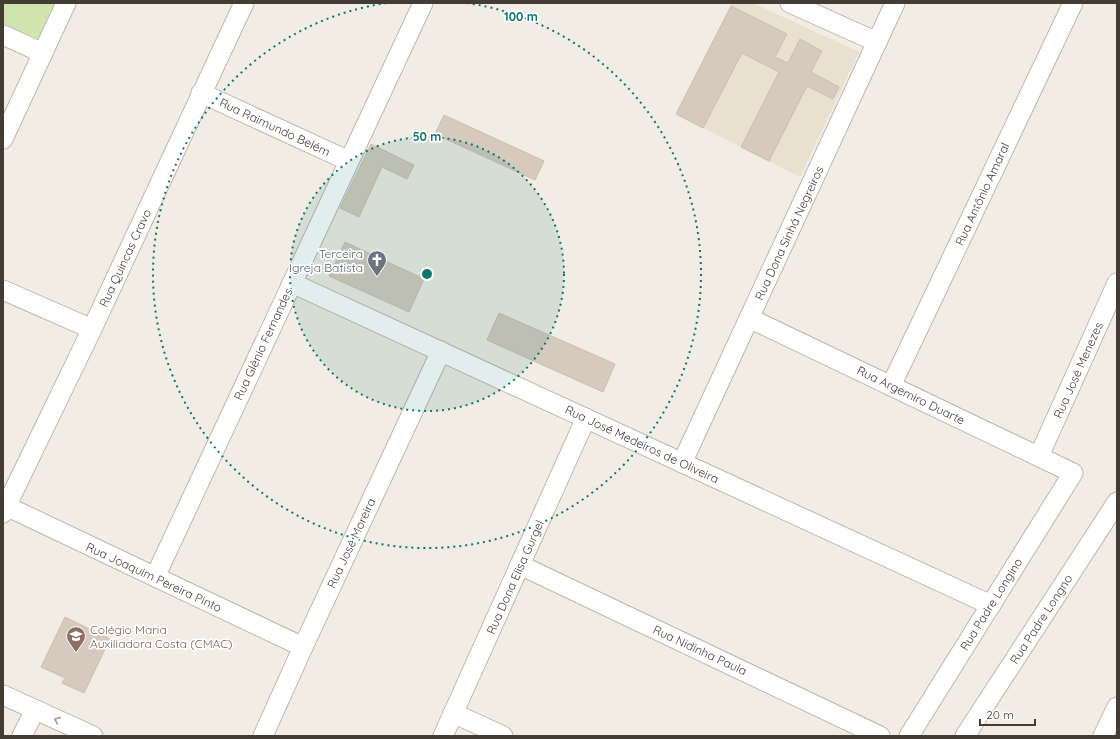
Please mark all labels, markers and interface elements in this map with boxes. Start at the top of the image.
text: 100 m [504,9,538,24]
street label: Rua Raimundo Belém [217,95,333,159]
text: 50 m [413,129,441,144]
street label: Rua Antônio Amaral [952,140,1012,248]
street label: Rua Dona Sinhá Negreiros [751,163,827,302]
street label: Rua Quincas Cravo [96,207,154,309]
place label: Terceira Igreja Batista [289,246,363,275]
church icon: Terceira Igreja Batista [366,249,388,277]
centre of rings [420,267,434,281]
street label: Rua Glênio Fernandes [230,285,296,402]
street label: Rua José Menezes [1050,319,1106,420]
street label: Rua Argemiro Duarte [855,362,968,428]
street label: Rua José Medeiros de Oliveira [563,402,721,486]
street label: Rua José Moreira [324,496,378,590]
street label: Rua Dona Elisa Gurgel [483,518,547,636]
street label: Rua Joaquim Pereira Pinto [84,539,224,615]
street label: Rua Padre Longino [957,555,1025,653]
street label: Rua Padre Longno [1006,571,1076,667]
place label: Colégio Maria Auxiliadora Costa (CMAC) [90,622,233,651]
street label: Rua Nidinha Paula [651,622,749,678]
school or university icon: Colégio Maria Auxiliadora Costa (CMAC) [65,625,87,653]
scale bar [980,701,1035,727]
text: 20 m [986,707,1014,722]
one-way arrow [54,717,62,725]

